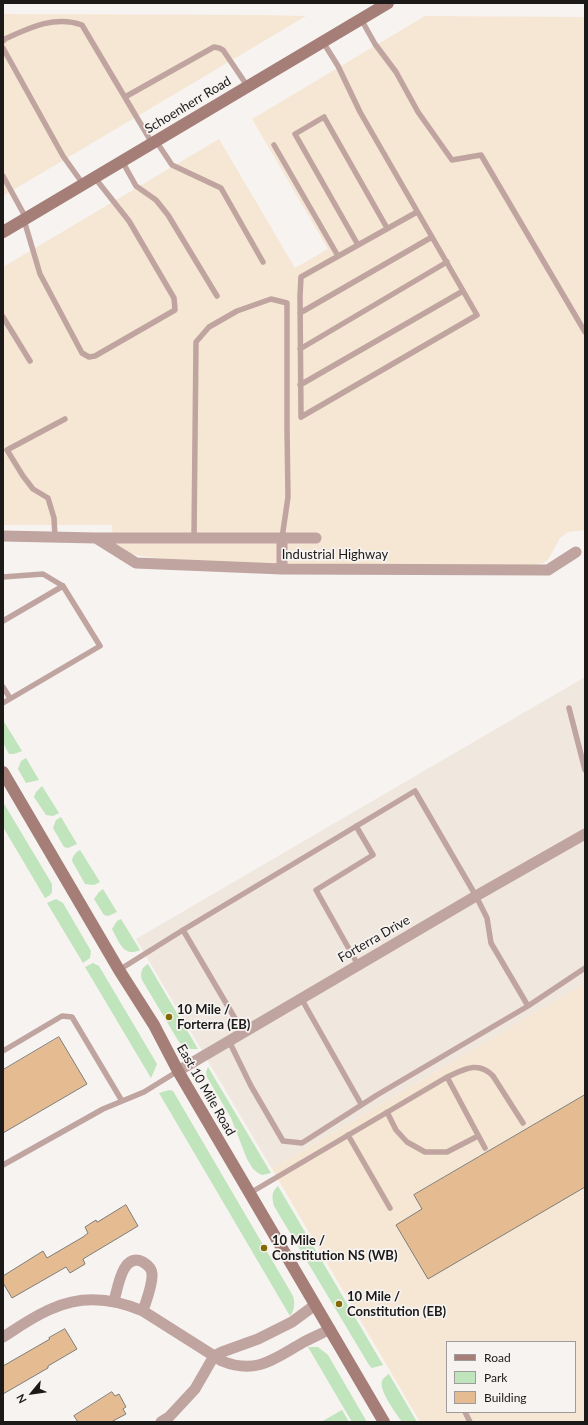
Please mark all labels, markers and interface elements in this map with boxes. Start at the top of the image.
street label: Schoenherr Road [142,73,234,137]
street label: Industrial Highway [282,547,388,563]
street label: Forterra Drive [335,912,413,966]
place label: 10 Mile / Forterra (EB) [177,1002,250,1033]
marker: 10 Mile / Forterra (EB) [164,1012,174,1022]
street label: East 10 Mile Road [173,1041,239,1139]
place label: 10 Mile / Constitution NS (WB) [272,1233,398,1264]
marker: 10 Mile / Constitution NS (WB) [259,1243,269,1253]
place label: 10 Mile / Constitution (EB) [347,1289,446,1320]
marker: 10 Mile / Constitution (EB) [334,1299,344,1309]
legend [446,1341,576,1413]
text: Road [484,1350,511,1365]
text: Park [484,1370,507,1385]
north arrow [12,1373,52,1413]
text: Building [484,1390,527,1405]
text: N [13,1392,29,1406]

